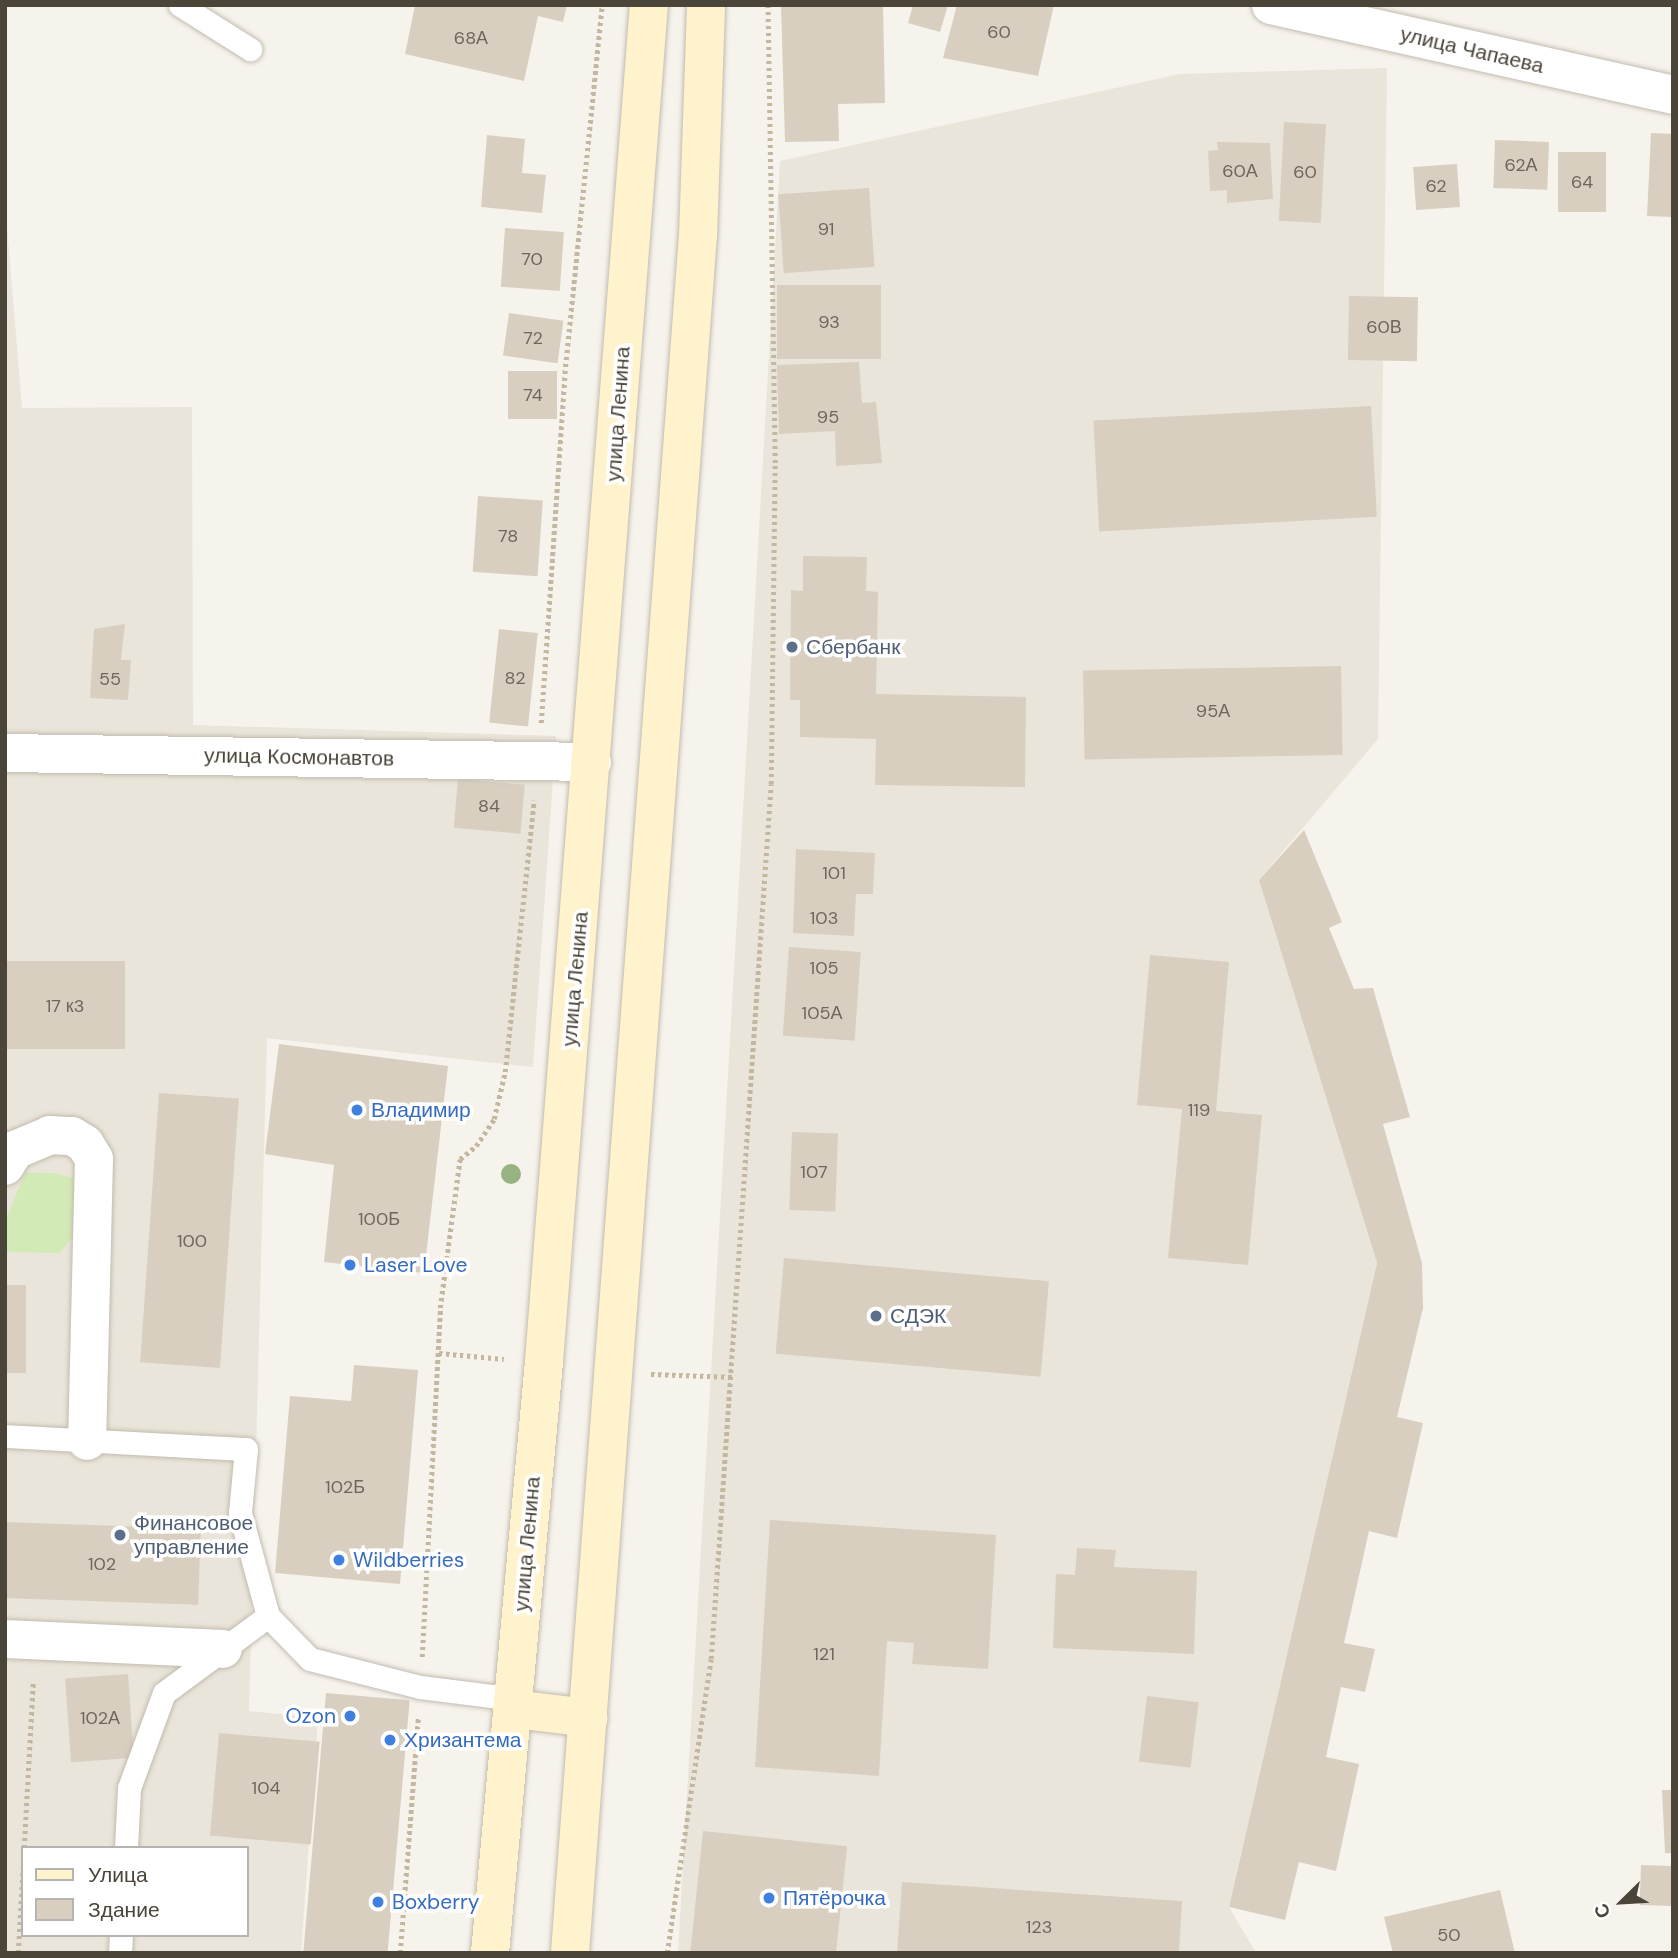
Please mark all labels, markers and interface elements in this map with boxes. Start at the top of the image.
house number: 60 [987,21,1011,43]
street label: улица Чапаева [1398,21,1546,79]
house number: 68А [454,27,488,49]
house number: 62А [1504,154,1538,176]
house number: 60А [1222,160,1258,182]
house number: 60 [1293,161,1317,183]
house number: 64 [1571,171,1593,193]
house number: 62 [1425,175,1447,197]
house number: 91 [818,218,834,240]
house number: 70 [521,248,543,270]
house number: 93 [818,311,840,333]
house number: 60В [1366,316,1402,338]
house number: 72 [523,327,543,349]
street label: улица Ленина [601,346,635,482]
house number: 74 [523,384,543,406]
house number: 95 [817,406,839,428]
house number: 78 [498,525,518,547]
place label: Сбербанк [806,634,900,660]
marker: Сбербанк [784,639,800,655]
house number: 82 [504,667,526,689]
house number: 55 [99,668,121,690]
house number: 95А [1196,700,1230,722]
street label: улица Космонавтов [204,743,394,771]
house number: 84 [478,795,500,817]
house number: 101 [822,862,846,884]
house number: 103 [810,907,838,929]
street label: улица Ленина [557,910,593,1048]
house number: 105 [810,957,838,979]
house number: 17 к3 [46,995,84,1017]
house number: 105А [802,1002,842,1024]
place label: Владимир [371,1097,471,1123]
house number: 119 [1188,1099,1210,1121]
marker: Владимир [349,1102,365,1118]
house number: 107 [800,1161,828,1183]
house number: 100Б [358,1208,400,1230]
house number: 100 [177,1230,207,1252]
place label: Laser Love [364,1252,467,1278]
marker: Laser Love [342,1257,358,1273]
place label: СДЭК [890,1303,946,1329]
marker: СДЭК [868,1308,884,1324]
street label: улица Ленина [509,1475,545,1613]
house number: 102Б [325,1476,365,1498]
place label: Финансовое управление [134,1510,253,1560]
marker: Финансовое управление [112,1527,128,1543]
place label: Wildberries [353,1547,464,1573]
marker: Wildberries [331,1552,347,1568]
house number: 102 [88,1553,116,1575]
house number: 121 [813,1643,835,1665]
place label: Ozon [286,1703,336,1729]
house number: 102А [80,1707,120,1729]
marker: Ozon [342,1708,358,1724]
place label: Хризантема [404,1727,521,1753]
marker: Хризантема [382,1732,398,1748]
house number: 104 [252,1777,280,1799]
legend [21,1846,248,1937]
text: Улица [88,1861,148,1889]
north arrow [1587,1867,1657,1937]
place label: Пятёрочка [783,1885,886,1911]
place label: Boxberry [392,1889,479,1915]
marker: Пятёрочка [761,1890,777,1906]
marker: Boxberry [370,1894,386,1910]
text: Здание [88,1896,160,1924]
text: С [1588,1899,1617,1922]
house number: 123 [1026,1916,1052,1938]
house number: 50 [1437,1924,1461,1946]

